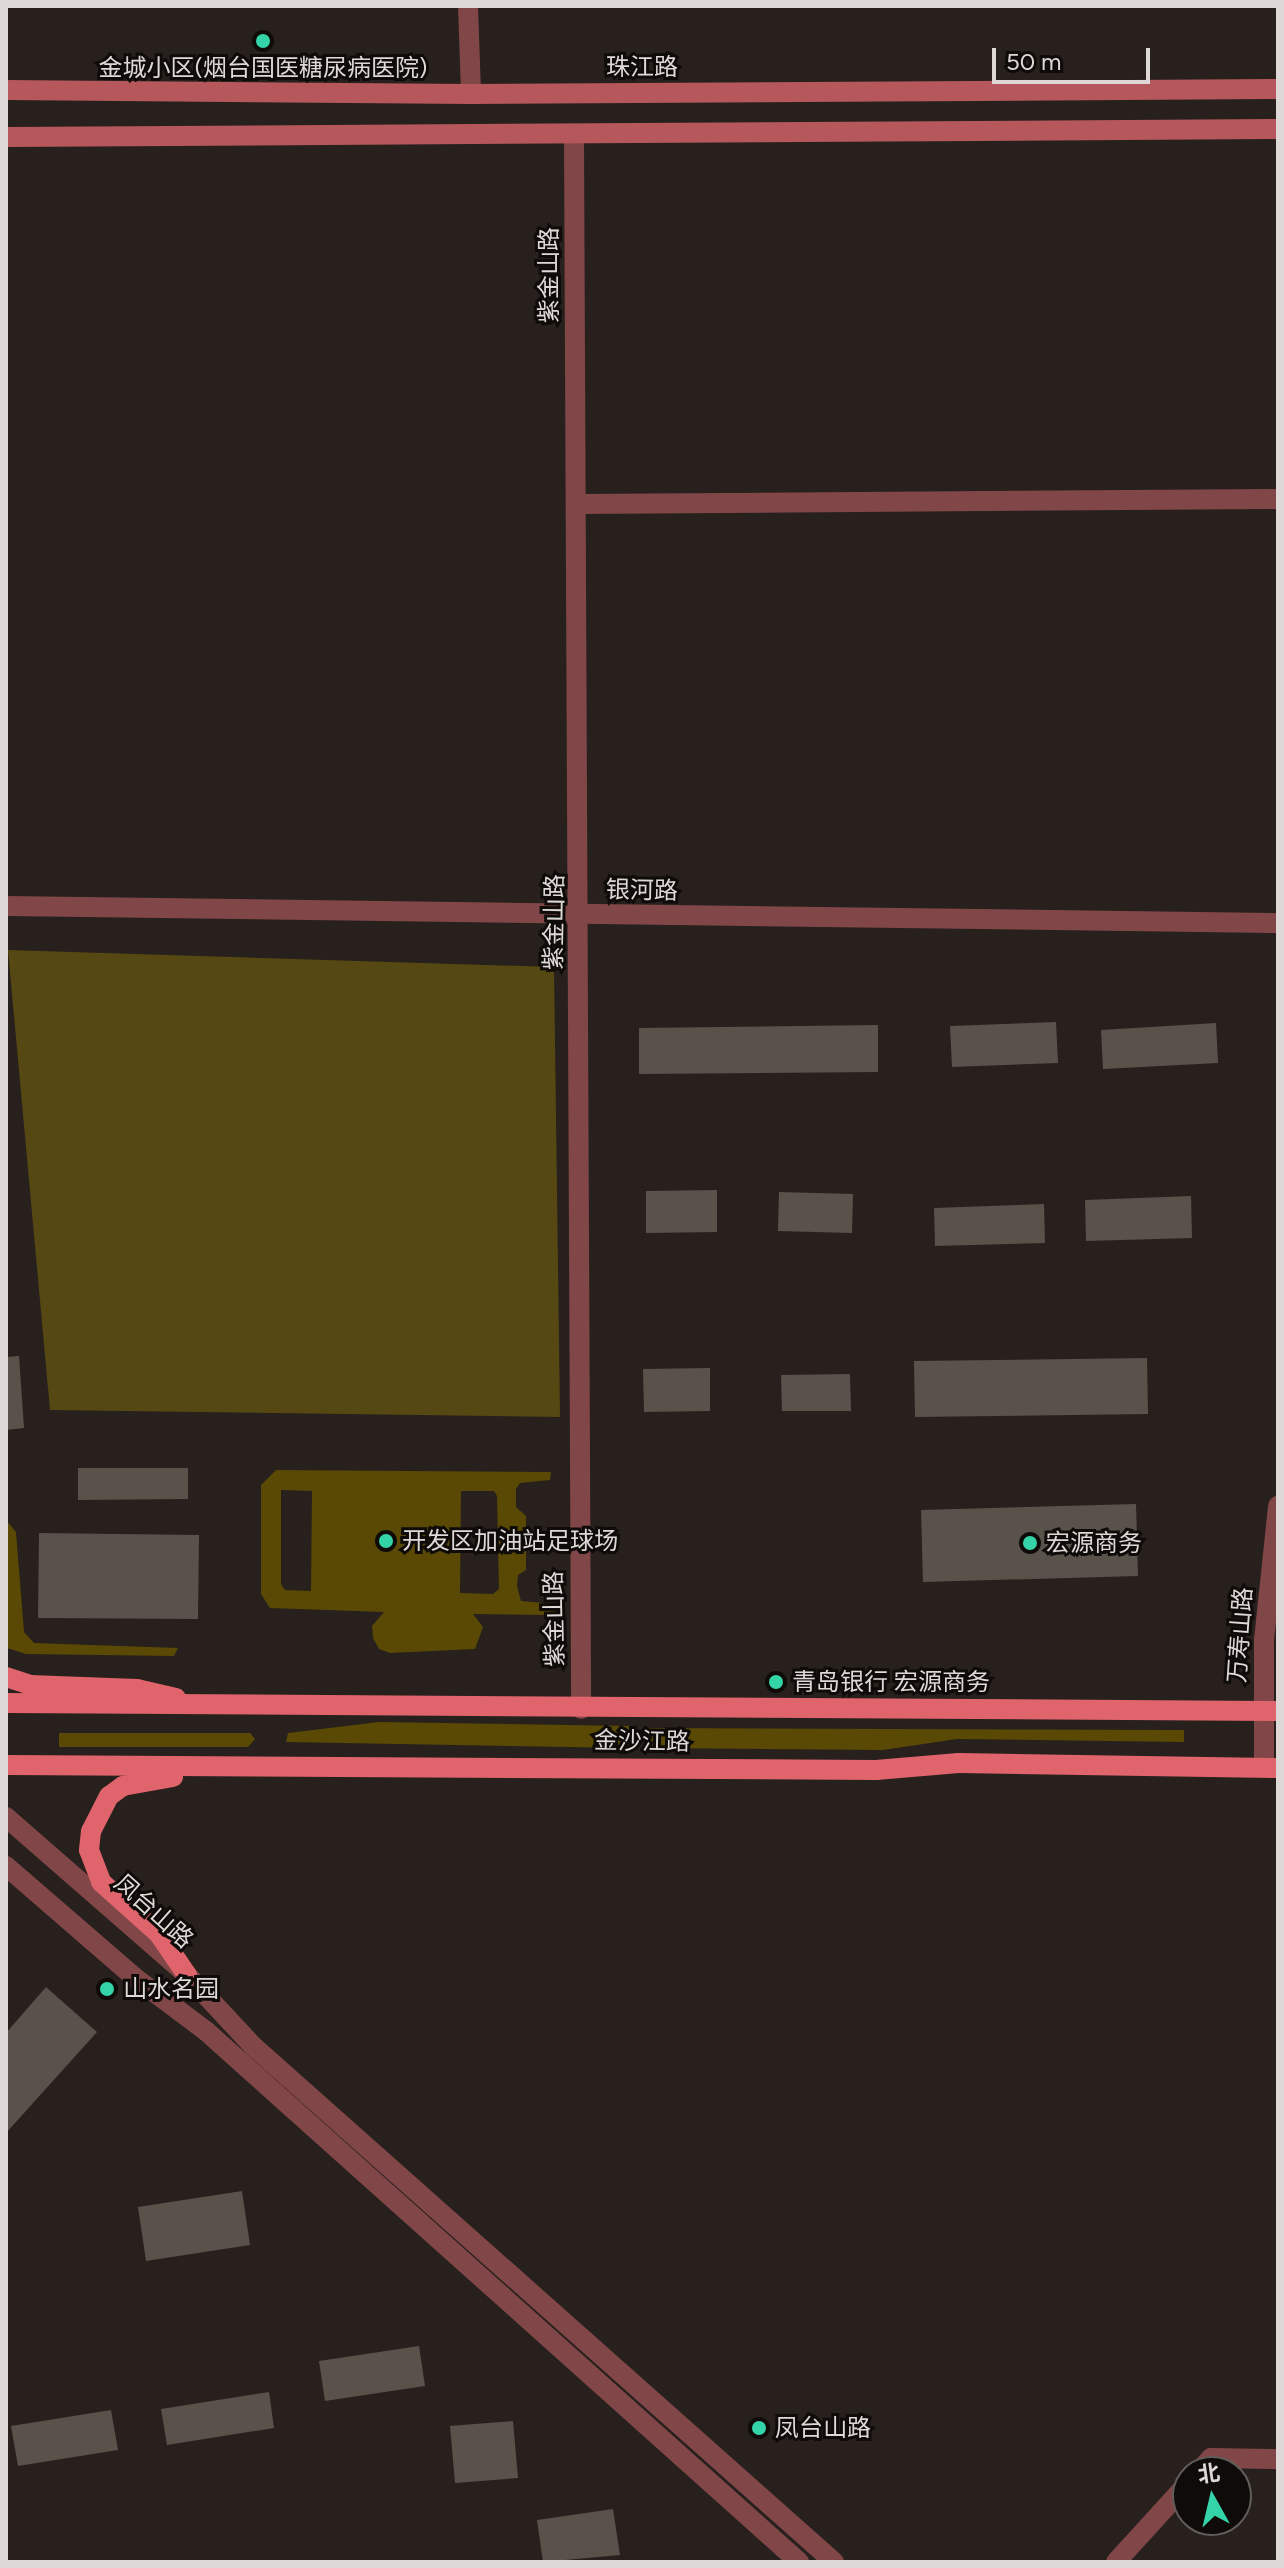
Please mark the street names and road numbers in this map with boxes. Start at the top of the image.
street label: 珠江路 [606,53,678,81]
street label: 紫金山路 [535,227,563,323]
street label: 紫金山路 [539,874,569,970]
street label: 银河路 [606,875,678,905]
street label: 紫金山路 [539,1571,569,1667]
street label: 万寿山路 [1222,1586,1258,1684]
street label: 金沙江路 [594,1726,690,1756]
street label: 凤台山路 [109,1868,199,1954]

